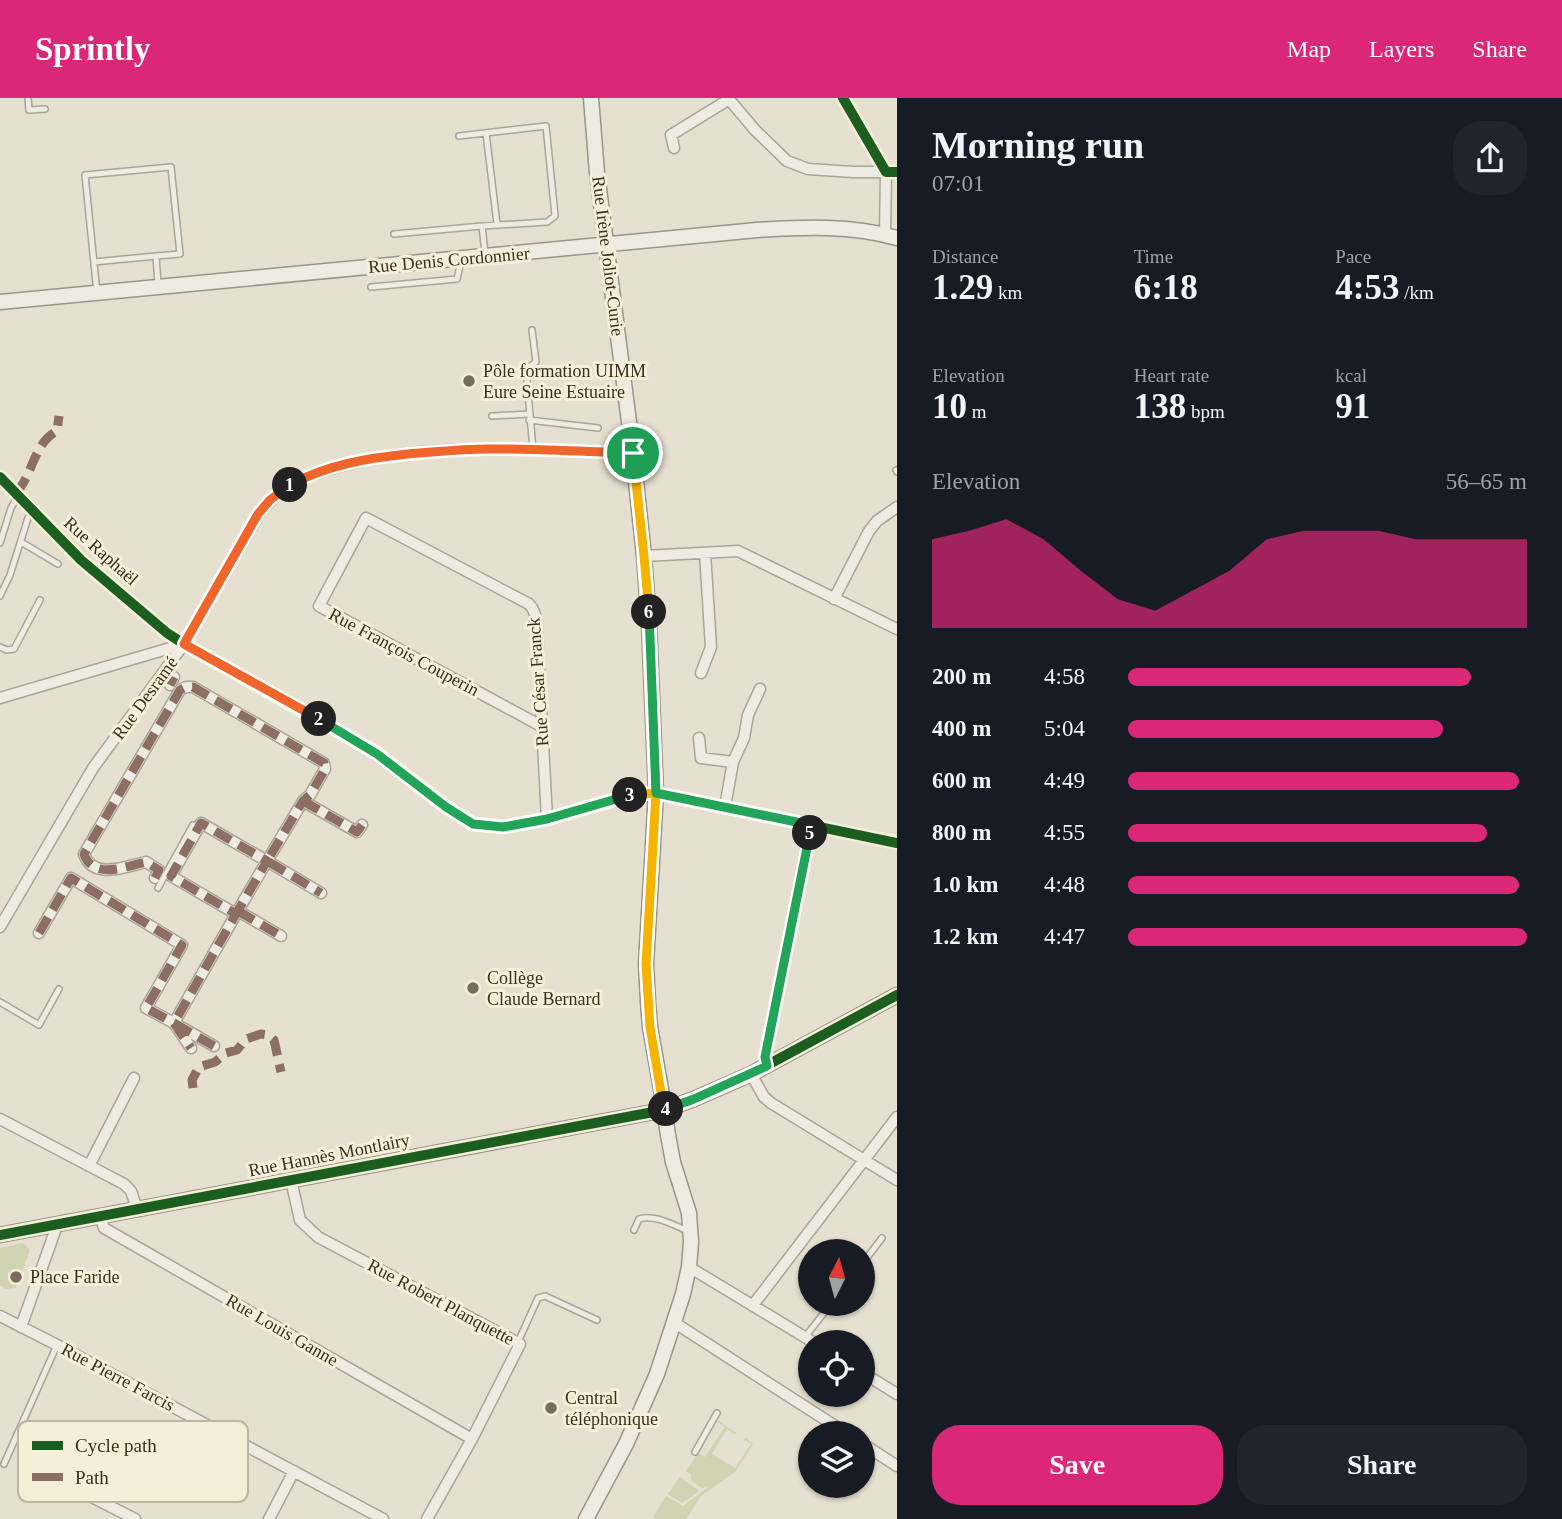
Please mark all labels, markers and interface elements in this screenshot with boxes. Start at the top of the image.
text: Sprintly [35,31,151,67]
text: Map [1287,36,1331,62]
text: Layers [1369,36,1434,62]
text: Share [1472,36,1527,62]
button: share [1453,121,1527,195]
text: Morning run [932,124,1144,166]
text: 07:01 [932,171,984,196]
street label: Rue Irène Joliot-Curie [588,175,628,337]
street label: Rue Denis Cordonnier [367,243,531,277]
text: Distance [932,246,998,267]
text: Time [1134,246,1173,267]
text: Pace [1335,246,1371,267]
text: 1.29 [932,268,993,307]
text: 6:18 [1134,268,1198,307]
text: 4:53 [1335,268,1399,307]
text: km [993,282,1022,303]
text: /km [1399,282,1434,303]
place label: Pôle formation UIMM Eure Seine Estuaire [483,361,646,402]
text: Elevation [932,365,1005,386]
text: Heart rate [1134,365,1209,386]
text: kcal [1335,365,1367,386]
marker: Pôle formation UIMM Eure Seine Estuaire [461,373,477,389]
text: 10 [932,387,967,426]
text: 138 [1134,387,1186,426]
text: 91 [1335,387,1370,426]
text: m [967,401,987,422]
text: bpm [1186,401,1225,422]
pin [603,423,663,483]
icon: arrive [614,434,652,472]
pin: 1 [272,468,308,502]
text: Elevation [932,469,1020,494]
text: 56–65 m [1446,469,1527,494]
text: 1 [285,474,294,495]
street label: Rue Raphaël [60,513,142,589]
pin: 6 [632,594,666,630]
text: 6 [644,601,653,622]
street label: Rue François Couperin [326,604,482,700]
street label: Rue César Franck [524,617,552,747]
street label: Rue Desramé [108,653,182,743]
text: 200 m [932,664,991,689]
text: 4:58 [1044,664,1085,689]
pin: 2 [302,702,336,736]
text: 2 [314,708,323,729]
text: 400 m [932,716,991,741]
text: 5:04 [1044,716,1085,741]
text: 600 m [932,768,991,793]
text: 4:49 [1044,768,1085,793]
pin: 3 [612,778,648,812]
text: 3 [625,784,634,805]
pin: 5 [792,816,828,850]
text: 800 m [932,820,991,845]
text: 4:55 [1044,820,1085,845]
text: 5 [805,822,814,843]
text: 1.0 km [932,872,998,897]
text: 4:48 [1044,872,1085,897]
text: 1.2 km [932,924,998,949]
text: 4:47 [1044,924,1085,949]
place label: Collège Claude Bernard [487,968,600,1009]
marker: Collège Claude Bernard [465,980,481,996]
pin: 4 [648,1091,684,1126]
text: 4 [661,1098,670,1119]
street label: Rue Hannès Montlairy [247,1130,411,1180]
north arrow [798,1239,875,1316]
map controls [798,1239,875,1498]
street label: Rue Robert Planquette [364,1255,518,1349]
place label: Place Faride [30,1267,119,1287]
marker: Place Faride [8,1269,24,1285]
street label: Rue Louis Ganne [222,1290,342,1370]
button: locate [798,1330,875,1407]
street label: Rue Pierre Farcis [58,1339,178,1415]
place label: Central téléphonique [565,1388,658,1429]
marker: Central téléphonique [543,1400,559,1416]
legend [18,1421,248,1502]
button: layers [798,1421,875,1498]
button: Save [932,1425,1223,1505]
button: Share [1237,1425,1527,1505]
text: Cycle path [75,1435,157,1456]
text: Path [75,1467,109,1488]

